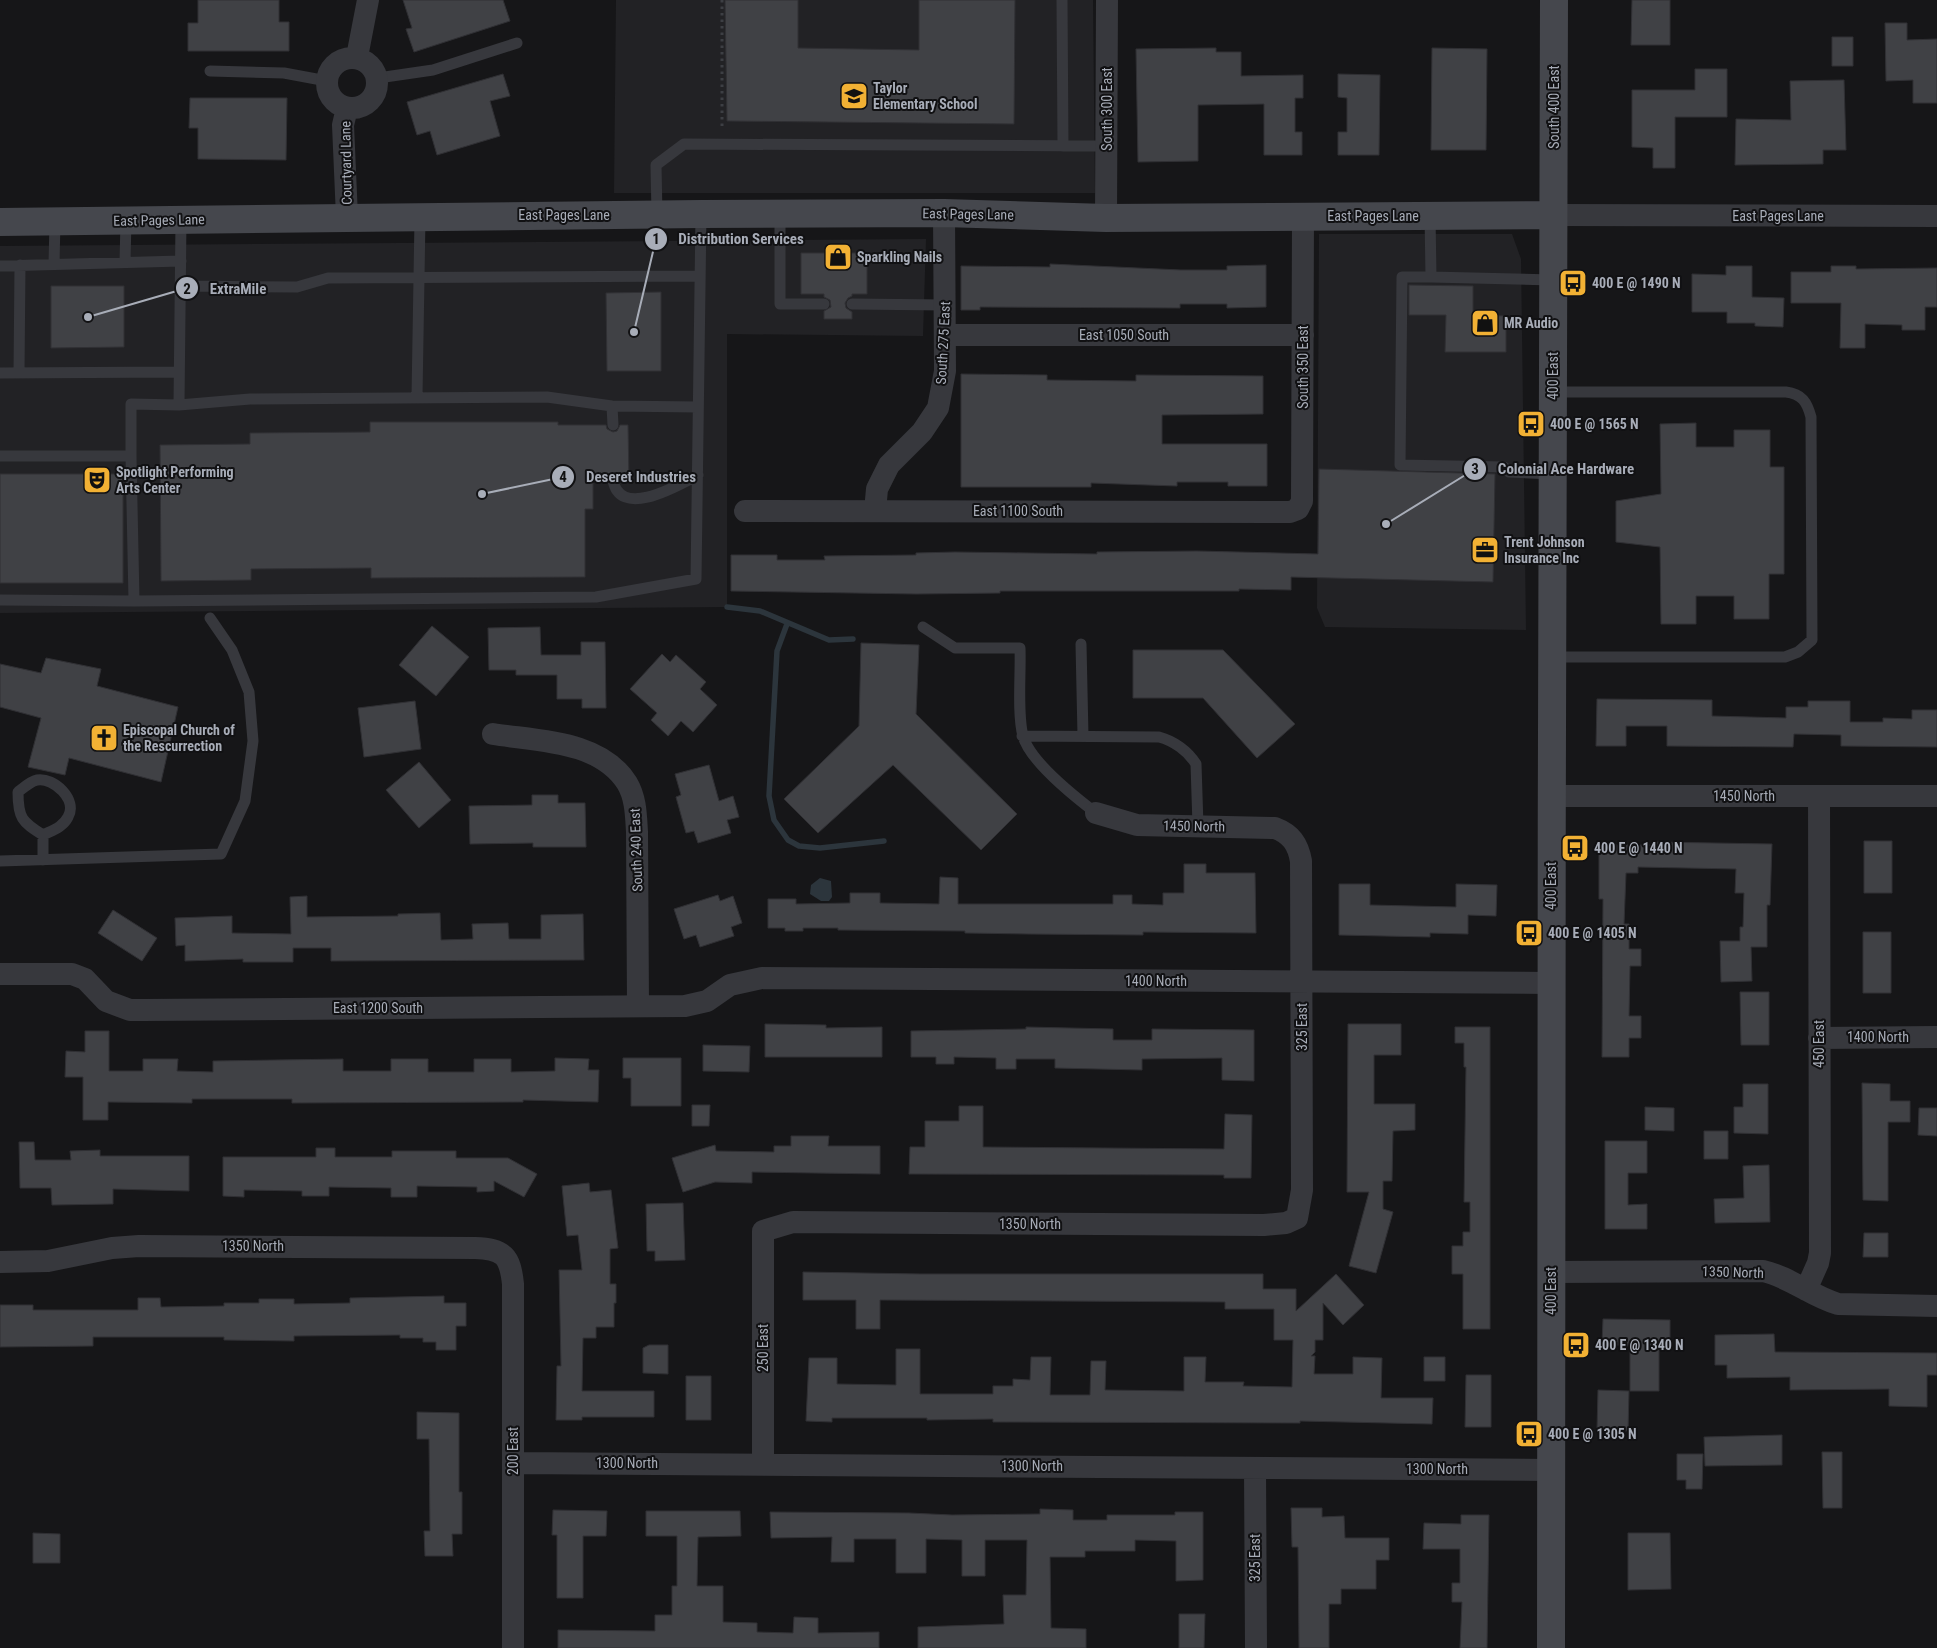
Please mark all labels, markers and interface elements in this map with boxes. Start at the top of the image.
street label: South 400 East [1546,65,1562,149]
street label: South 300 East [1099,67,1115,151]
place label: Taylor Elementary School [873,80,978,112]
school or university icon: Taylor Elementary School [839,81,869,111]
street label: Courtyard Lane [337,120,355,205]
street label: East Pages Lane [922,205,1014,223]
street label: East Pages Lane [518,207,610,223]
street label: East Pages Lane [1327,208,1419,224]
street label: East Pages Lane [1732,208,1824,224]
street label: East Pages Lane [113,211,205,229]
callout: Distribution Services [644,224,814,254]
text: 1 [652,230,660,248]
text: Distribution Services [678,230,804,248]
shop icon: Sparkling Nails [823,242,853,272]
place label: Sparkling Nails [857,249,942,265]
bus stop icon: 400 E @ 1490 N [1558,268,1588,298]
callout: ExtraMile [175,273,277,303]
place label: 400 E @ 1490 N [1592,275,1681,291]
text: 2 [183,280,191,298]
text: ExtraMile [210,280,266,298]
street label: South 275 East [933,301,953,385]
shop icon: MR Audio [1470,308,1500,338]
place label: MR Audio [1504,315,1558,331]
street label: South 350 East [1295,325,1311,409]
street label: East 1050 South [1079,327,1169,343]
street label: 400 East [1545,352,1561,400]
bus stop icon: 400 E @ 1565 N [1516,409,1546,439]
place label: 400 E @ 1565 N [1550,416,1639,432]
callout: Colonial Ace Hardware [1463,454,1644,484]
text: 3 [1471,460,1479,478]
text: Colonial Ace Hardware [1498,460,1634,478]
callout: Deseret Industries [551,462,706,492]
place label: Spotlight Performing Arts Center [116,464,234,496]
theatre icon: Spotlight Performing Arts Center [82,465,112,495]
text: 4 [559,468,567,486]
text: Deseret Industries [586,468,696,486]
street label: East 1100 South [973,503,1063,519]
place label: Trent Johnson Insurance Inc [1504,534,1585,566]
office icon: Trent Johnson Insurance Inc [1470,535,1500,565]
place label: Episcopal Church of the Rescurrection [123,722,235,754]
church icon: Episcopal Church of the Rescurrection [89,723,119,753]
street label: 1450 North [1713,788,1775,804]
street label: South 240 East [627,808,645,892]
street label: 1450 North [1163,817,1225,835]
bus stop icon: 400 E @ 1440 N [1560,833,1590,863]
place label: 400 E @ 1440 N [1594,840,1683,856]
street label: 400 East [1543,862,1559,910]
bus stop icon: 400 E @ 1405 N [1514,918,1544,948]
place label: 400 E @ 1405 N [1548,925,1637,941]
street label: 1400 North [1125,973,1187,989]
street label: East 1200 South [333,1000,423,1016]
street label: 325 East [1294,1003,1310,1051]
street label: 450 East [1811,1020,1827,1068]
street label: 1400 North [1847,1029,1909,1045]
street label: 1350 North [999,1216,1061,1232]
street label: 1350 North [222,1238,284,1254]
street label: 1350 North [1702,1263,1764,1281]
street label: 400 East [1543,1267,1559,1315]
street label: 250 East [755,1324,771,1372]
bus stop icon: 400 E @ 1340 N [1561,1330,1591,1360]
place label: 400 E @ 1340 N [1595,1337,1684,1353]
bus stop icon: 400 E @ 1305 N [1514,1419,1544,1449]
place label: 400 E @ 1305 N [1548,1426,1637,1442]
street label: 200 East [505,1427,521,1475]
street label: 1300 North [596,1455,658,1471]
street label: 1300 North [1001,1458,1063,1474]
street label: 1300 North [1406,1461,1468,1477]
street label: 325 East [1247,1534,1263,1582]

